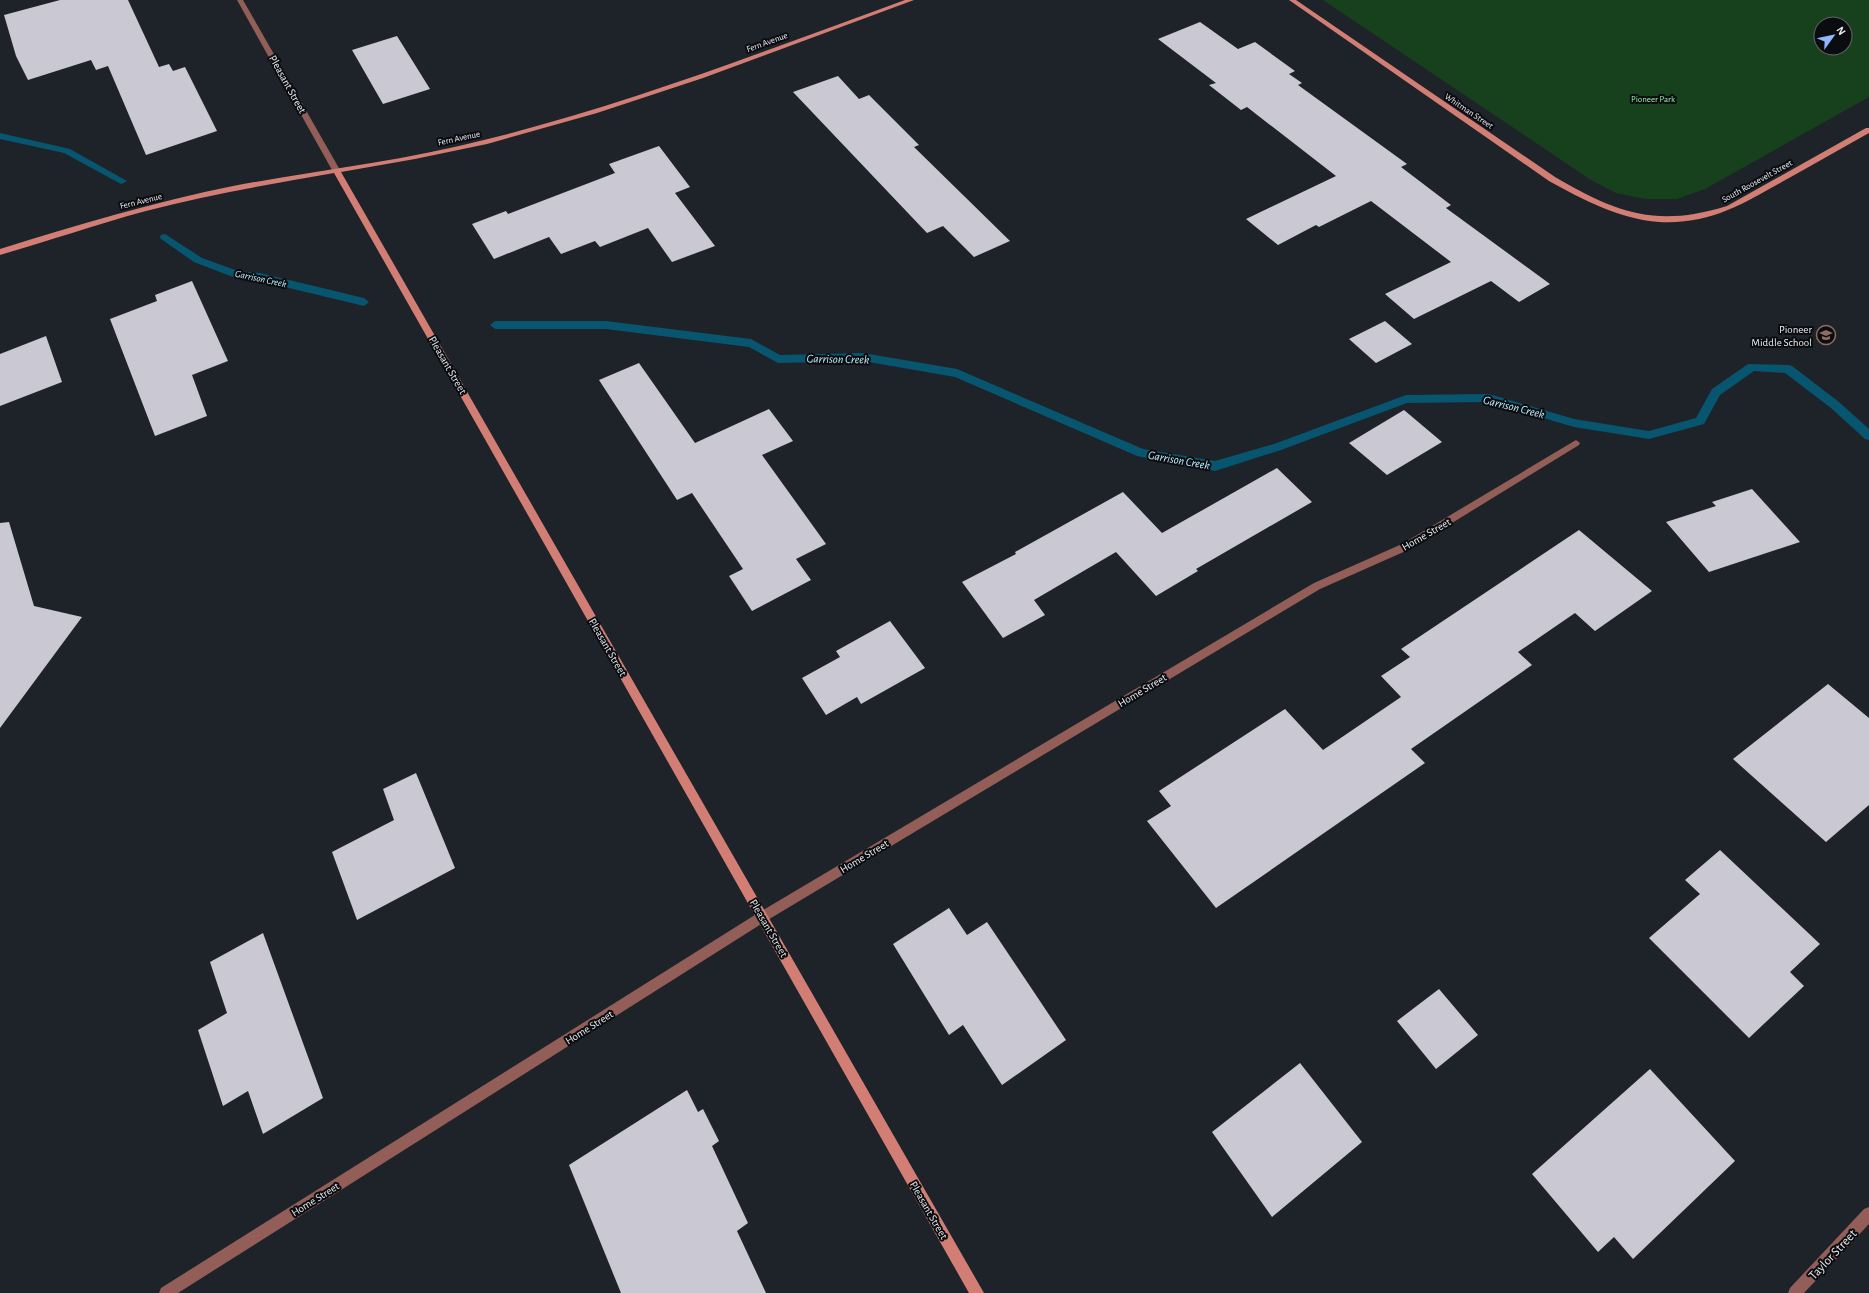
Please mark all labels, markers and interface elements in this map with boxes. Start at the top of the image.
north arrow [1813,16,1853,56]
text: N [1834,25,1848,37]
street label: Fern Avenue [745,31,789,54]
street label: Pleasant Street [267,53,308,116]
street label: Whitman Street [1443,92,1495,131]
park label: Pioneer Park [1631,95,1676,104]
street label: Fern Avenue [437,130,481,147]
street label: South Roosevelt Street [1721,158,1794,204]
street label: Fern Avenue [119,192,163,211]
water label: Garrison Creek [234,269,288,289]
place label: Pioneer Middle School [1751,324,1812,348]
school or university icon: Pioneer Middle School [1815,324,1837,346]
street label: Pleasant Street [427,335,469,396]
water label: Garrison Creek [807,352,870,366]
water label: Garrison Creek [1482,394,1546,421]
water label: Garrison Creek [1147,449,1211,471]
street label: Home Street [1400,516,1453,553]
street label: Pleasant Street [587,617,629,678]
street label: Home Street [1116,672,1169,709]
street label: Home Street [838,838,891,875]
street label: Pleasant Street [748,898,790,959]
street label: Home Street [563,1008,616,1046]
street label: Home Street [289,1180,342,1218]
street label: Pleasant Street [908,1180,950,1241]
street label: Taylor Street [1807,1227,1859,1283]

